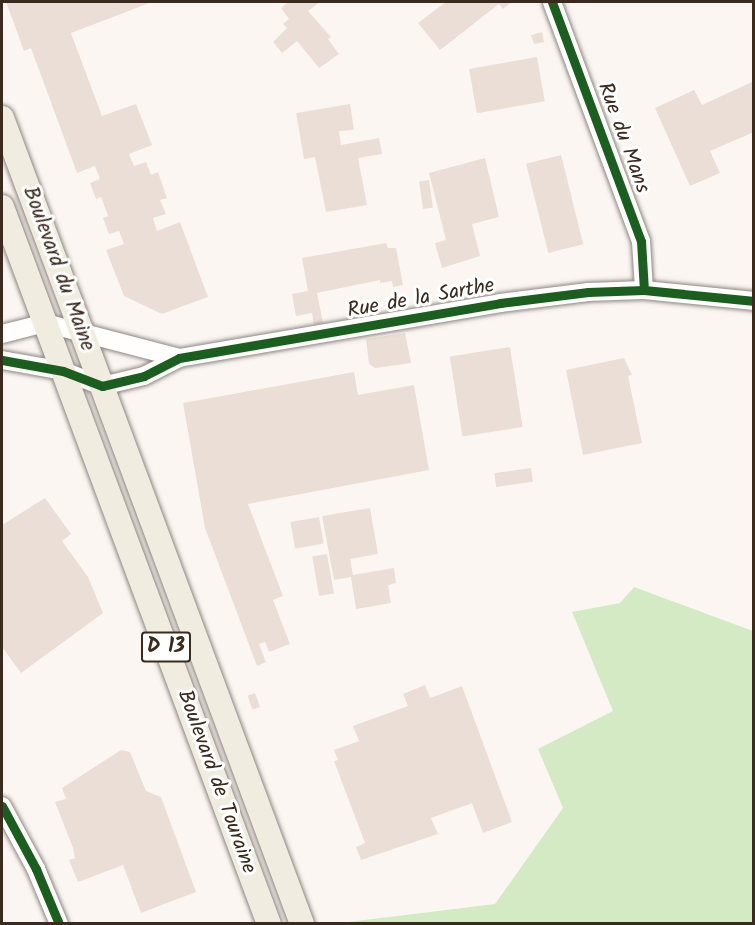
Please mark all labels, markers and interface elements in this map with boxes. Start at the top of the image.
street label: Rue du Mans [591,79,655,197]
street label: Boulevard du Maine [17,183,99,355]
street label: Rue de la Sarthe [346,274,496,324]
road number: D 13 [140,630,192,664]
street label: Boulevard de Touraine [171,687,261,877]

